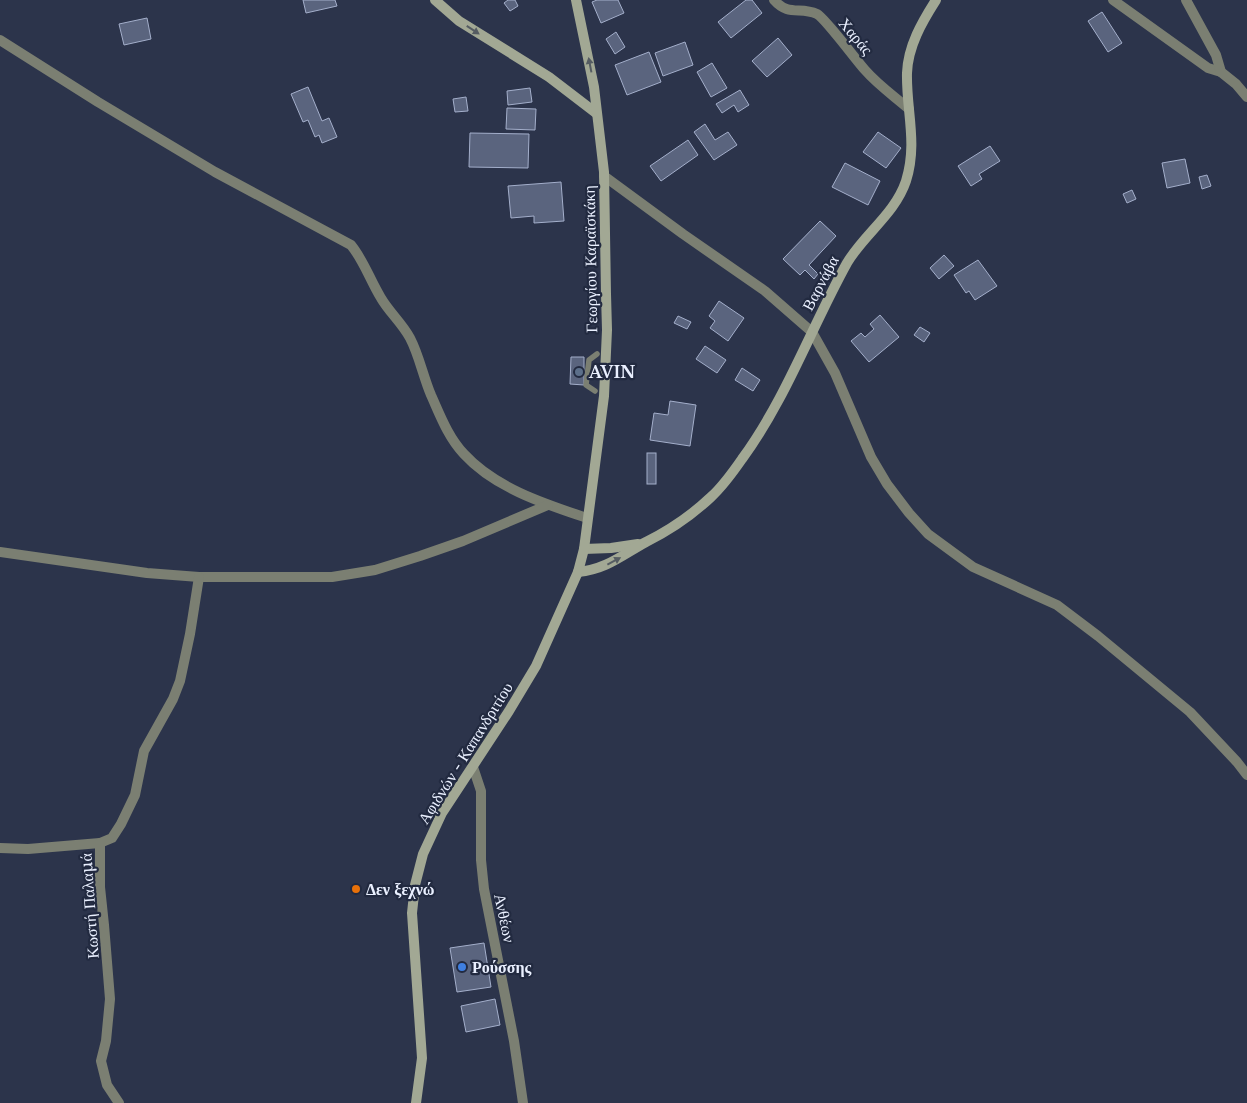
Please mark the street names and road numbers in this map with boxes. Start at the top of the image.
street label: Χαράς [835,13,878,59]
street label: Γεωργίου Καραϊσκάκη [579,185,601,333]
street label: Βαρνάβα [797,252,843,314]
street label: Αφιδνών - Καπανδριτίου [413,678,517,828]
street label: Κωστή Παλαμά [75,852,103,959]
street label: Ανθέων [490,892,520,944]

